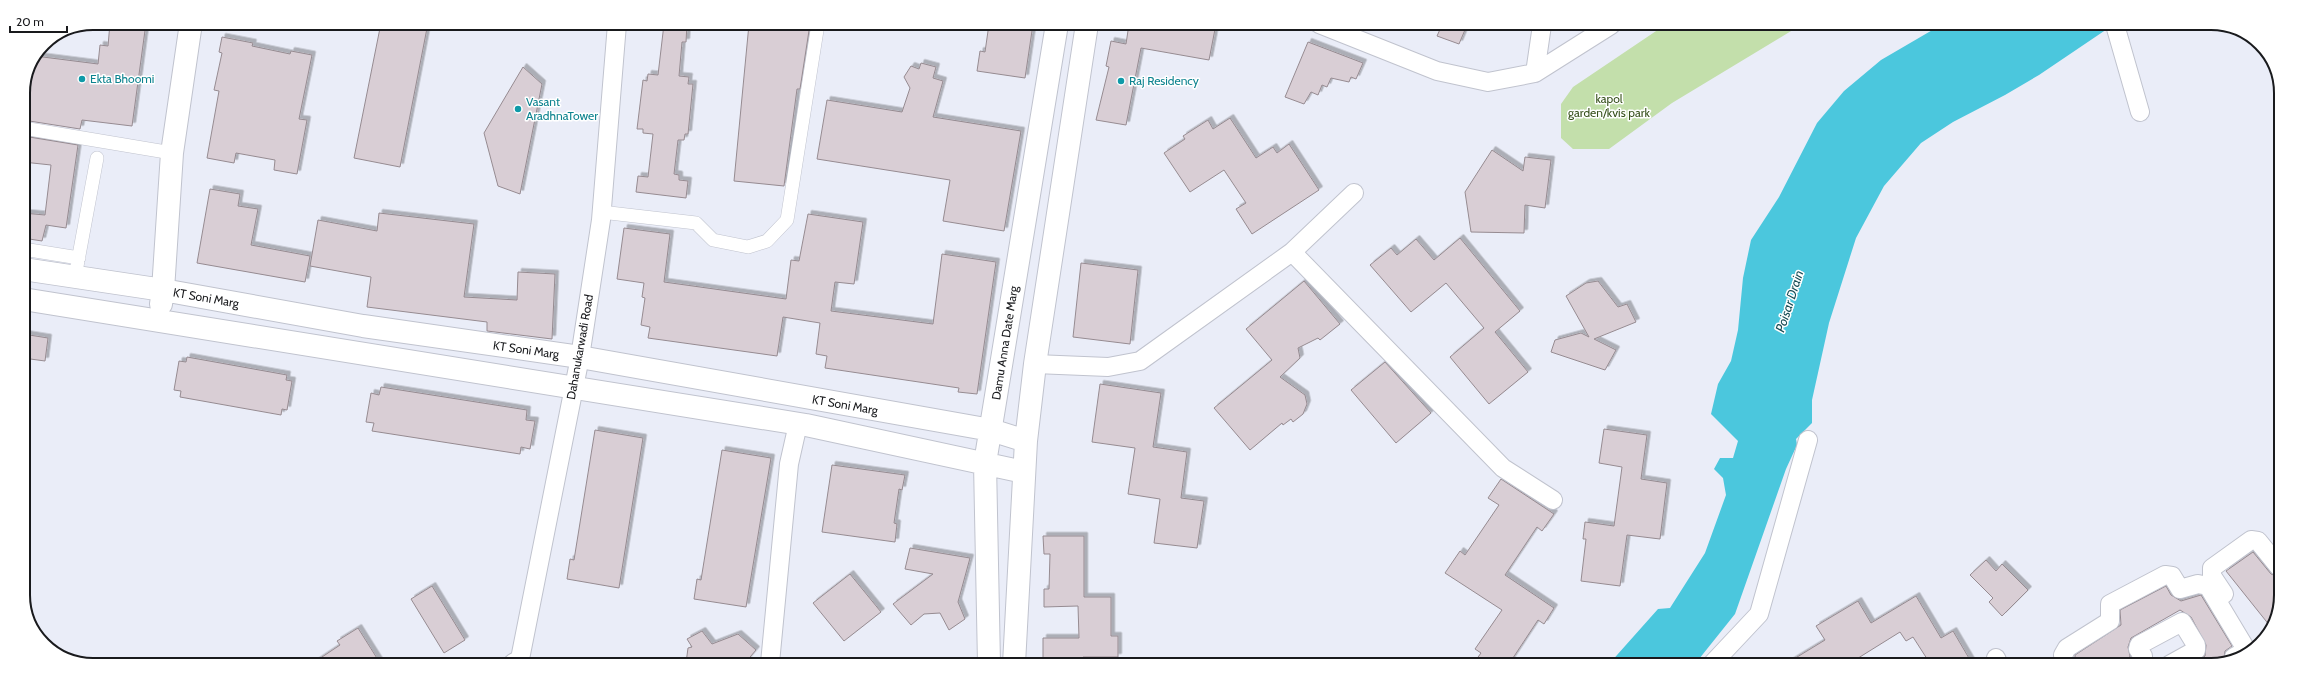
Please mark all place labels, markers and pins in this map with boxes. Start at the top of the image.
place label: Ekta Bhoomi [90,71,154,86]
place label: Raj Residency [1129,73,1199,88]
marker: Ekta Bhoomi [77,74,87,84]
marker: Raj Residency [1116,76,1126,86]
place label: Vasant AradhnaTower [526,94,598,123]
marker: Vasant AradhnaTower [513,104,523,114]

